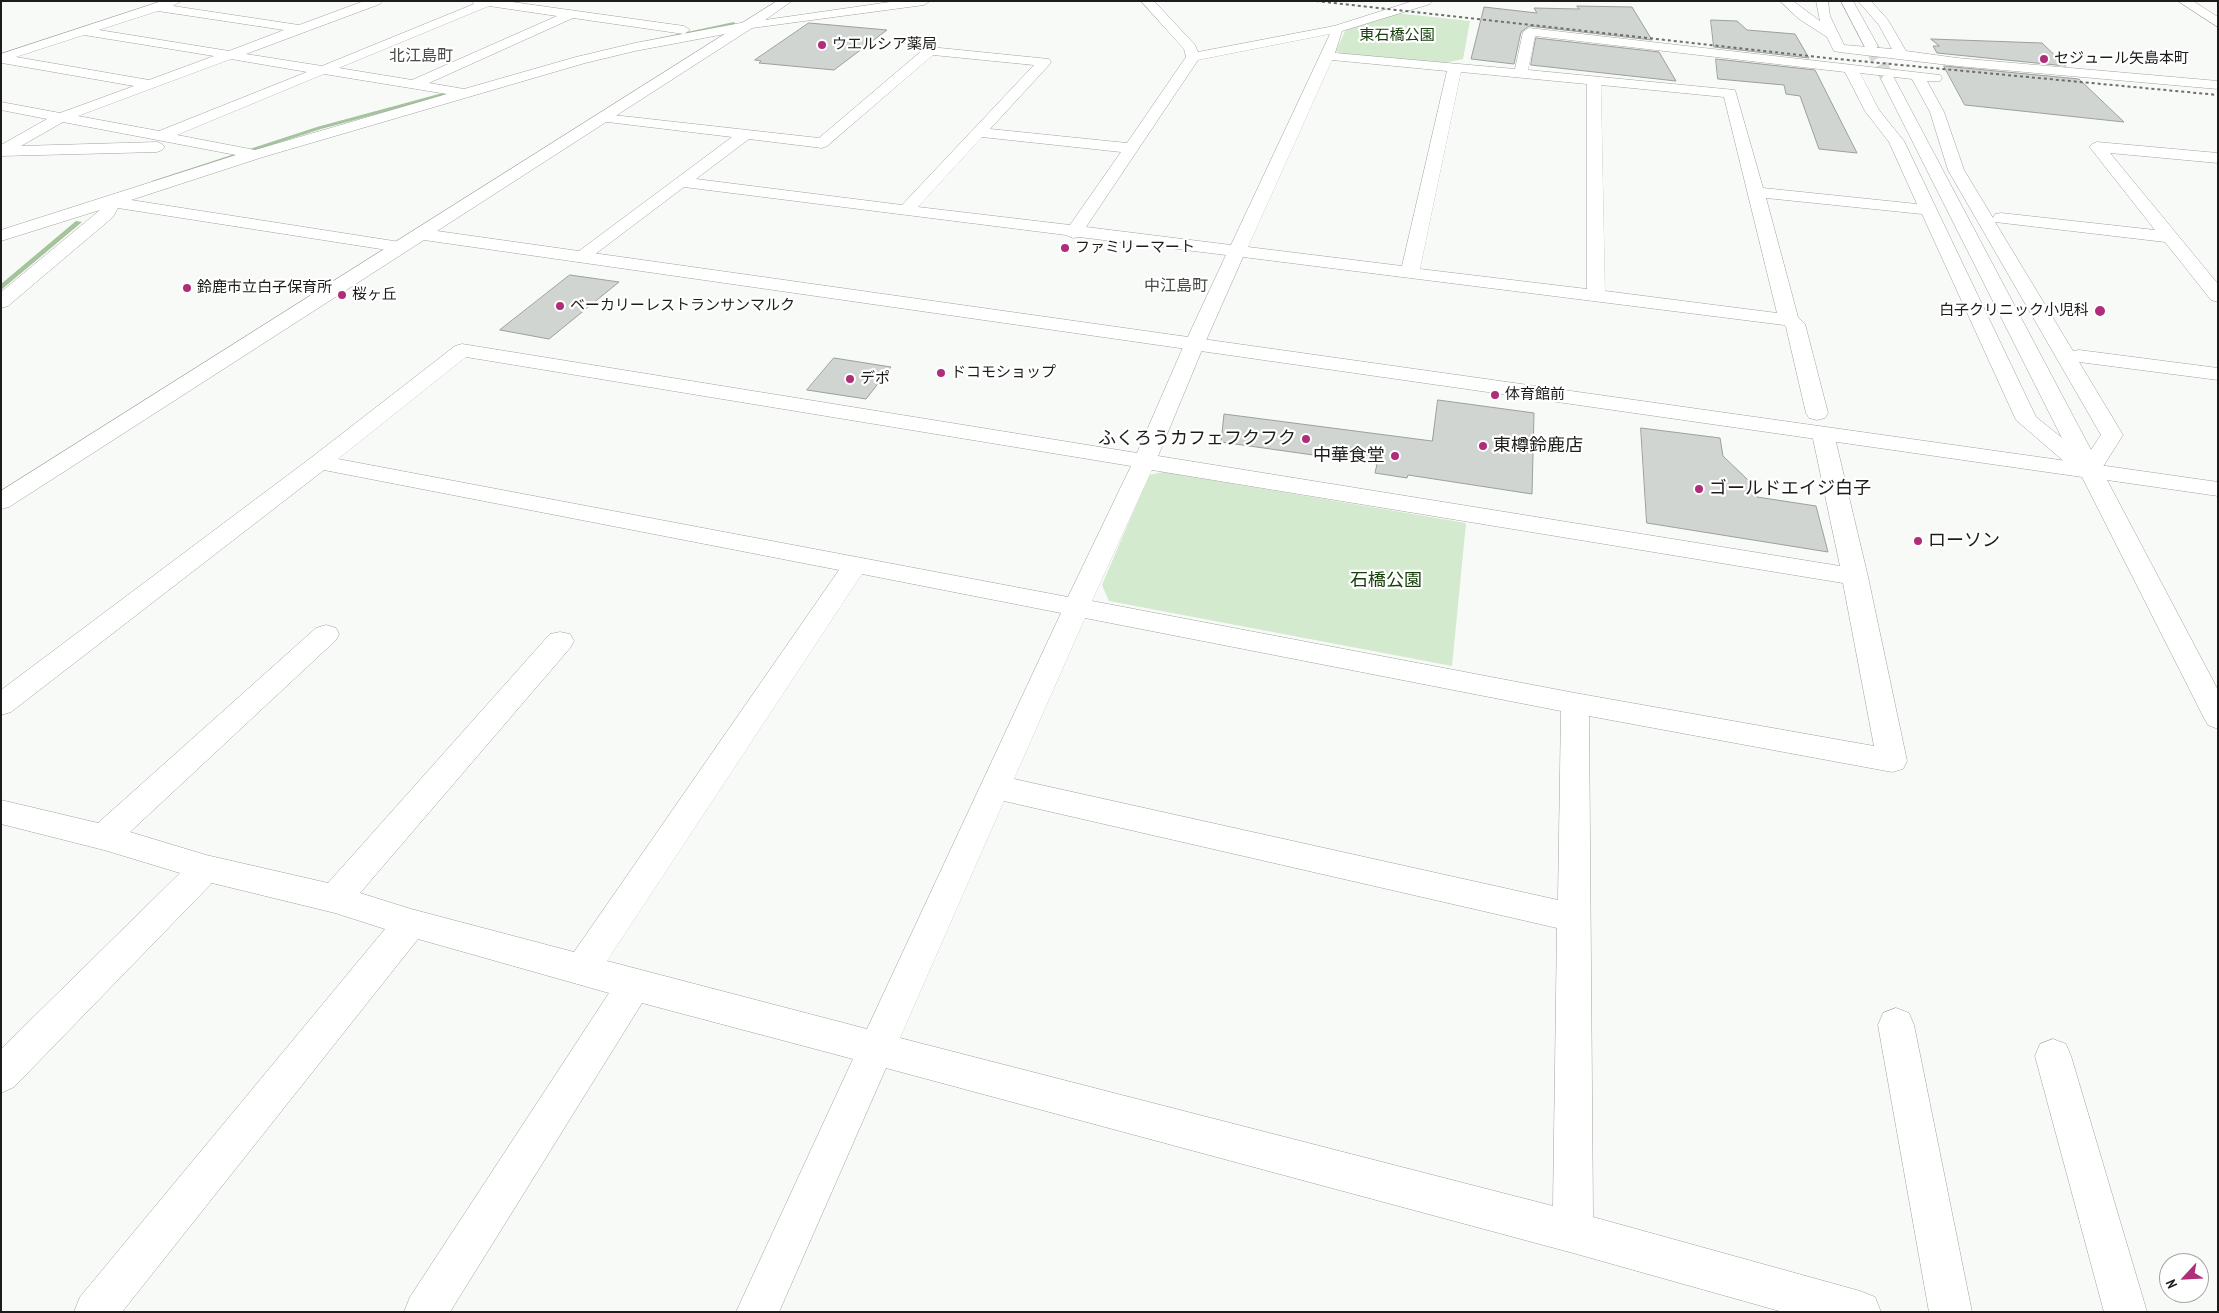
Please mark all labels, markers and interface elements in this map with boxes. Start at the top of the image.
park label: 東石橋公園 [1360,27,1434,45]
place label: ウエルシア薬局 [832,36,937,54]
marker: ウエルシア薬局 [816,39,828,51]
district label: 北江島町 [389,46,453,66]
place label: セジュール矢島本町 [2054,50,2189,68]
marker: セジュール矢島本町 [2038,53,2050,65]
place label: ファミリーマート [1075,239,1195,257]
marker: ファミリーマート [1059,242,1071,254]
district label: 中江島町 [1144,276,1208,296]
place label: 鈴鹿市立白子保育所 [197,279,332,297]
marker: 鈴鹿市立白子保育所 [181,282,193,294]
place label: 桜ヶ丘 [352,286,397,304]
marker: 桜ヶ丘 [336,289,348,301]
place label: ベーカリーレストランサンマルク [570,297,795,315]
marker: ベーカリーレストランサンマルク [554,300,566,312]
place label: 白子クリニック小児科 [1939,302,2089,320]
marker: 白子クリニック小児科 [2093,304,2107,318]
place label: ドコモショップ [951,364,1056,382]
marker: ドコモショップ [935,367,947,379]
place label: デポ [860,370,890,388]
marker: デポ [844,373,856,385]
place label: 体育館前 [1505,386,1565,404]
marker: 体育館前 [1489,389,1501,401]
place label: ふくろうカフェフクフク [1098,428,1296,450]
marker: ふくろうカフェフクフク [1300,433,1312,445]
place label: 東樽鈴鹿店 [1493,435,1583,457]
marker: 東樽鈴鹿店 [1477,440,1489,452]
place label: 中華食堂 [1313,445,1385,467]
marker: 中華食堂 [1389,450,1401,462]
place label: ゴールドエイジ白子 [1709,478,1871,500]
marker: ゴールドエイジ白子 [1693,483,1705,495]
place label: ローソン [1928,530,2000,552]
marker: ローソン [1912,535,1924,547]
park label: 石橋公園 [1350,570,1422,592]
north arrow [2159,1253,2209,1303]
text: N [2162,1277,2181,1291]

